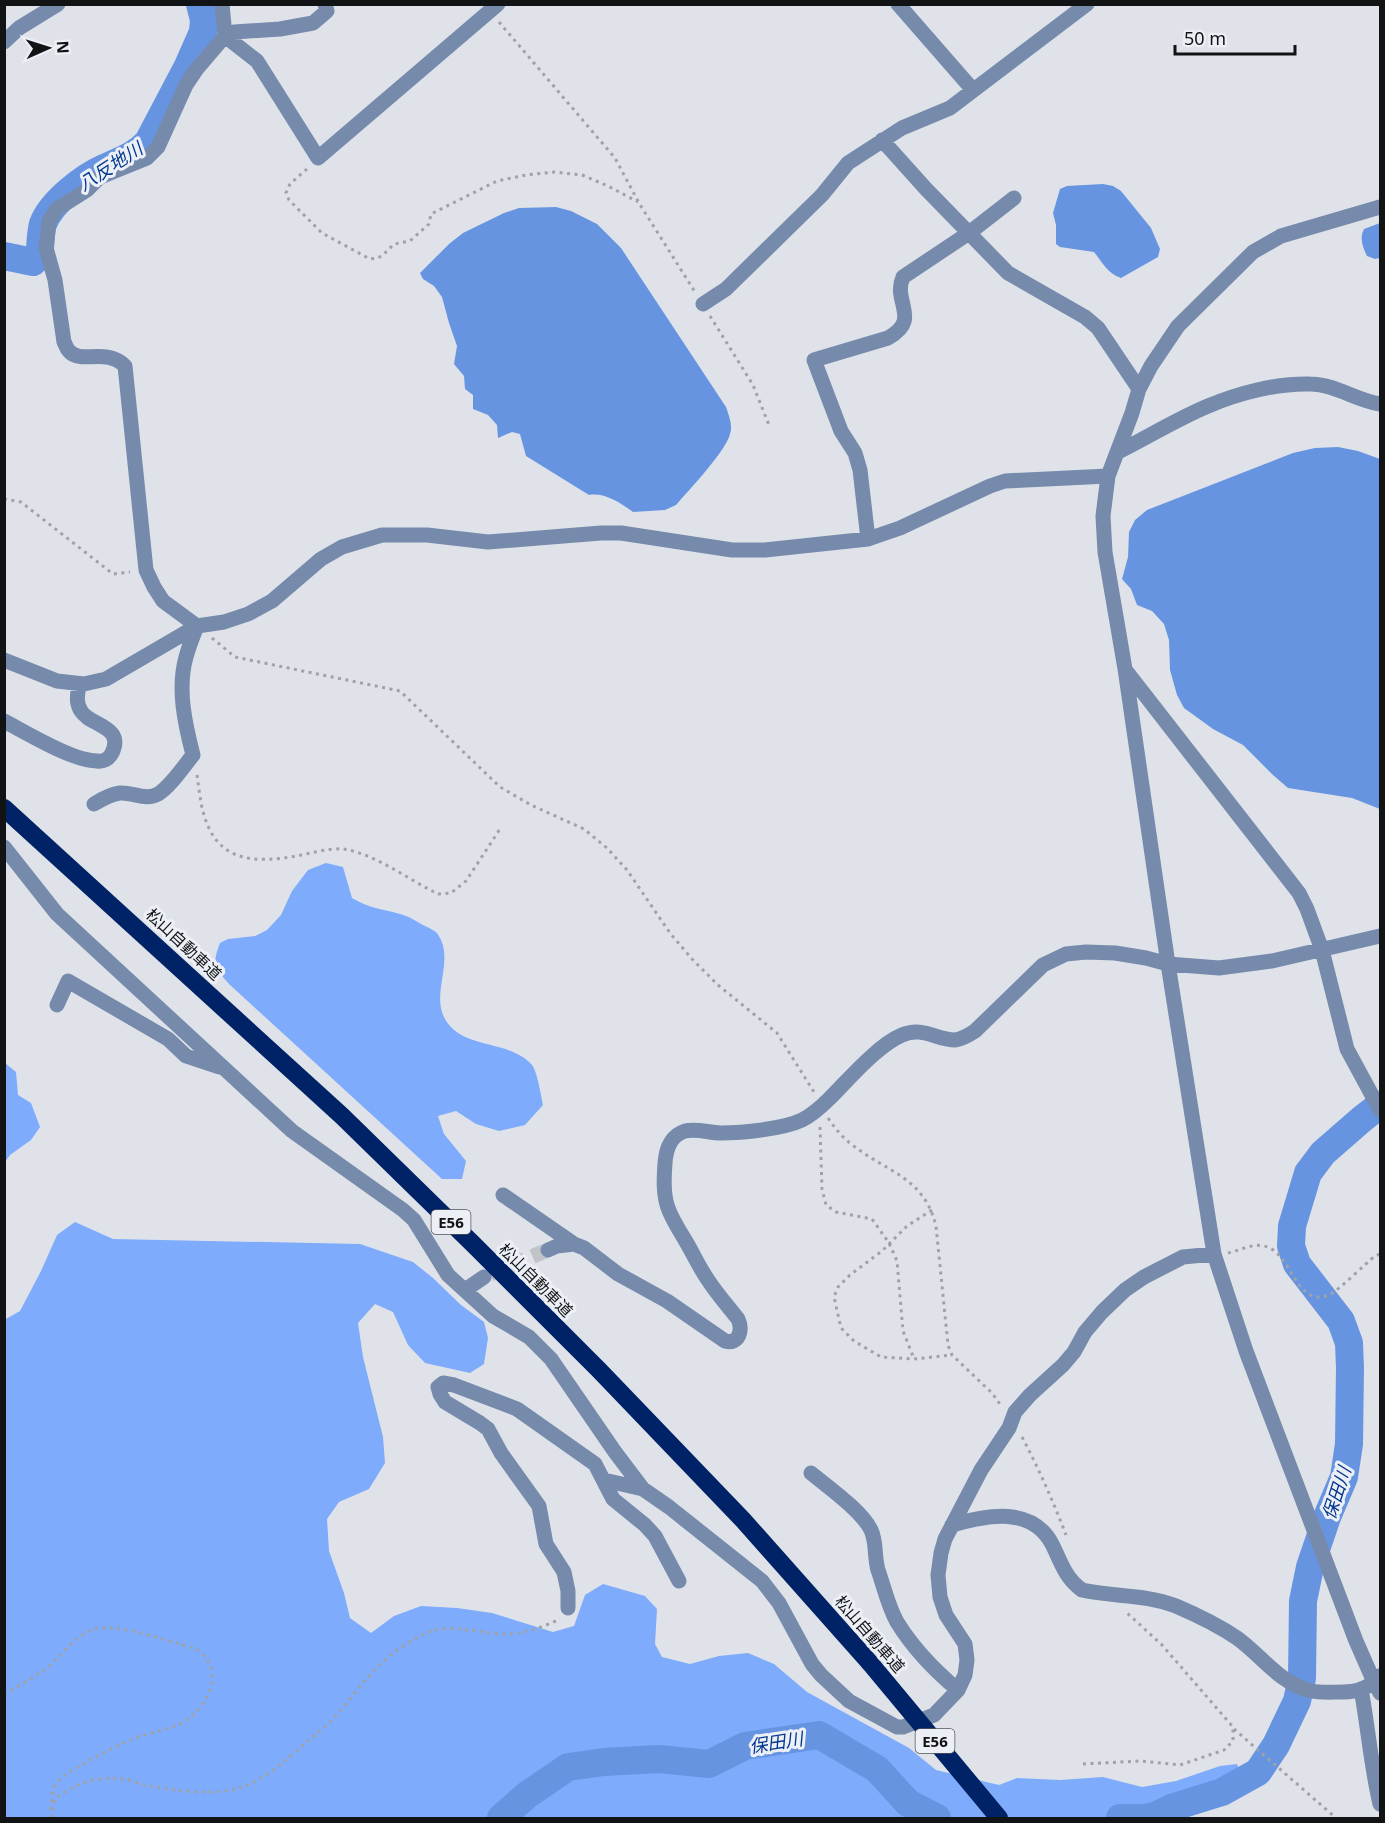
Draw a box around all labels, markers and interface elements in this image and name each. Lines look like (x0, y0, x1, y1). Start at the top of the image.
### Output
north arrow (18, 18, 78, 78)
scale bar (1175, 18, 1295, 56)
text: 50 m (1184, 26, 1226, 50)
text: N (52, 40, 74, 54)
water label: 八反地川 (73, 135, 148, 196)
street label: 松山自動車道 (141, 903, 227, 985)
road number: E56 (432, 1210, 470, 1234)
street label: 松山自動車道 (494, 1238, 578, 1322)
water label: 保田川 (1316, 1462, 1356, 1522)
street label: 松山自動車道 (830, 1591, 910, 1677)
water label: 保田川 (747, 1726, 807, 1758)
road number: E56 (916, 1729, 954, 1753)

